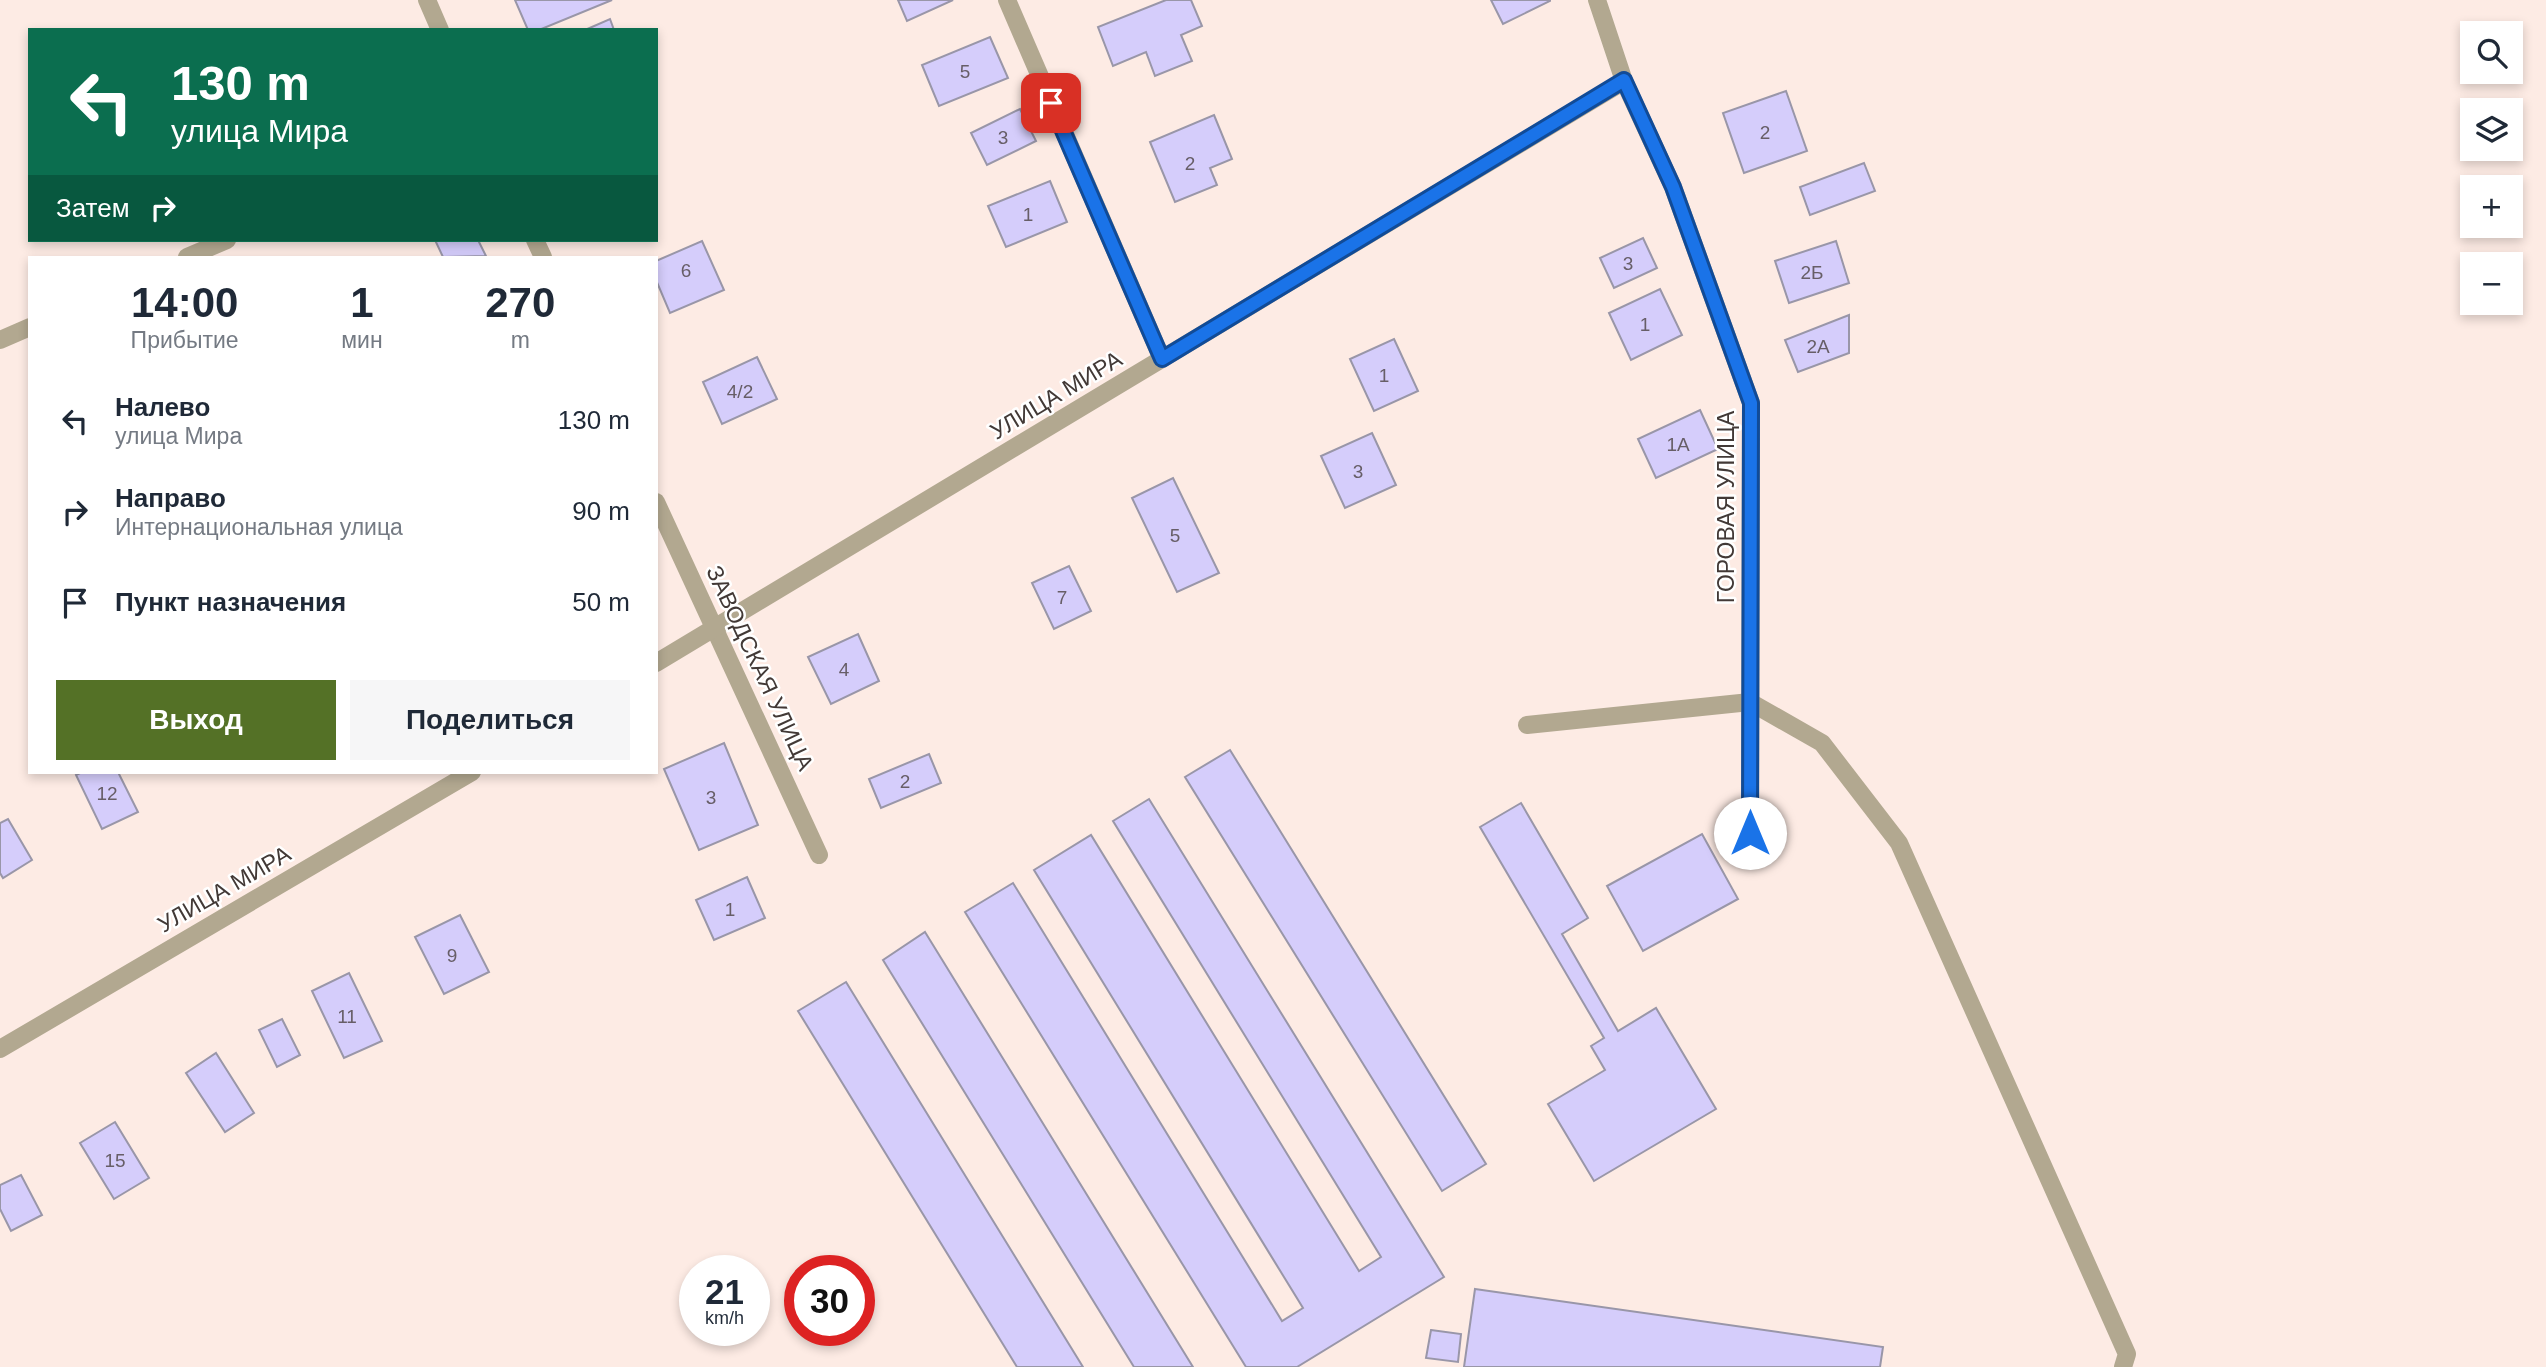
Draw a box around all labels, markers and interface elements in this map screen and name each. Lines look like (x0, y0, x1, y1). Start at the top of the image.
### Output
map controls (2460, 21, 2523, 315)
button: search (2460, 21, 2523, 84)
icon: left (56, 56, 147, 147)
text: 130 m (171, 56, 310, 110)
house number: 5 (960, 61, 970, 82)
pin (1021, 73, 1081, 133)
icon: arrive (1032, 84, 1070, 122)
button: layers (2460, 98, 2523, 161)
text: улица Мира (171, 113, 348, 149)
house number: 2 (1760, 122, 1770, 143)
house number: 3 (998, 127, 1008, 148)
house number: 2 (1185, 153, 1195, 174)
button: + (2460, 175, 2523, 238)
icon: right (144, 189, 182, 227)
text: Затем (56, 193, 130, 223)
house number: 1 (1023, 204, 1033, 225)
button: − (2460, 252, 2523, 315)
house number: 3 (1623, 253, 1633, 274)
house number: 6 (681, 260, 691, 281)
house number: 2Б (1800, 262, 1824, 283)
text: 14:00 (131, 279, 238, 326)
text: 1 (350, 279, 374, 326)
text: 270 (485, 279, 555, 326)
house number: 1 (1640, 314, 1650, 335)
text: Прибытие (131, 327, 239, 353)
text: мин (341, 327, 383, 353)
text: m (511, 327, 530, 353)
house number: 2А (1806, 336, 1830, 357)
street label: УЛИЦА МИРА (985, 345, 1127, 445)
house number: 1 (1379, 365, 1389, 386)
house number: 4/2 (727, 381, 753, 402)
text: Налево (115, 392, 210, 422)
icon: left (56, 402, 94, 440)
text: 130 m (558, 405, 630, 435)
street label: ГОРОВАЯ УЛИЦА (1713, 410, 1739, 603)
text: улица Мира (115, 423, 242, 449)
house number: 1А (1666, 434, 1690, 455)
house number: 3 (1353, 461, 1363, 482)
text: Направо (115, 483, 226, 513)
icon: right (56, 493, 94, 531)
text: 90 m (572, 496, 630, 526)
text: Интернациональная улица (115, 514, 403, 540)
house number: 5 (1170, 525, 1180, 546)
street label: ЗАВОДСКАЯ УЛИЦА (701, 561, 819, 775)
icon: arrive (56, 584, 94, 622)
text: Пункт назначения (115, 587, 346, 617)
text: 50 m (572, 587, 630, 617)
house number: 7 (1057, 587, 1067, 608)
house number: 4 (839, 659, 850, 680)
button: Выход (56, 680, 336, 760)
button: Поделиться (350, 680, 630, 760)
house number: 2 (900, 771, 910, 792)
house number: 12 (96, 783, 118, 804)
house number: 3 (706, 787, 716, 808)
position arrow (1713, 796, 1787, 870)
street label: УЛИЦА МИРА (153, 840, 296, 938)
house number: 1 (725, 899, 735, 920)
house number: 9 (447, 945, 457, 966)
house number: 11 (337, 1006, 357, 1027)
house number: 15 (104, 1150, 126, 1171)
speed limit sign: 30 (784, 1255, 875, 1346)
text: 21 (705, 1272, 744, 1311)
text: km/h (705, 1308, 744, 1328)

